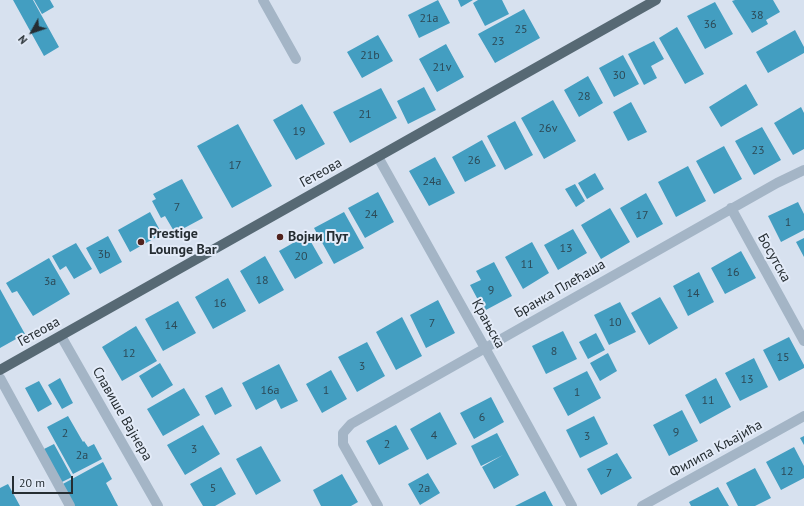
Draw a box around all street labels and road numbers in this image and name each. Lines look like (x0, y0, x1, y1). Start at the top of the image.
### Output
street label: Гетеова (297, 155, 345, 191)
street label: Босутска (754, 231, 794, 285)
street label: Бранка Плећаша (511, 256, 609, 322)
street label: Крањска (468, 296, 508, 352)
street label: Гетеова (15, 314, 63, 350)
street label: Славише Вајнера (88, 364, 156, 464)
street label: Филипа Кљајића (667, 417, 765, 481)

